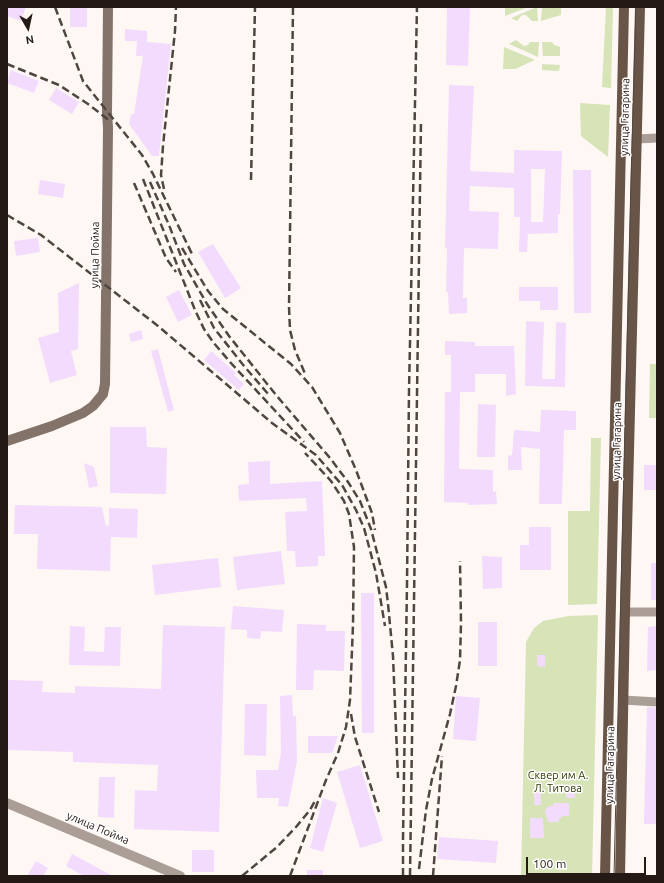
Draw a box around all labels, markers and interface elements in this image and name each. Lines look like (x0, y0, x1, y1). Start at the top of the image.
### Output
north arrow (8, 8, 48, 48)
text: N (25, 33, 35, 46)
street label: улица Гагарина (618, 78, 632, 156)
street label: улица Пойма (88, 221, 102, 289)
street label: улица Гагарина (610, 402, 624, 480)
street label: улица Гагарина (603, 726, 617, 804)
park label: Сквер им А. Л. Титова (528, 768, 588, 794)
street label: улица Пойма (65, 809, 131, 847)
scale bar (528, 849, 648, 875)
text: 100 m (533, 857, 566, 870)

